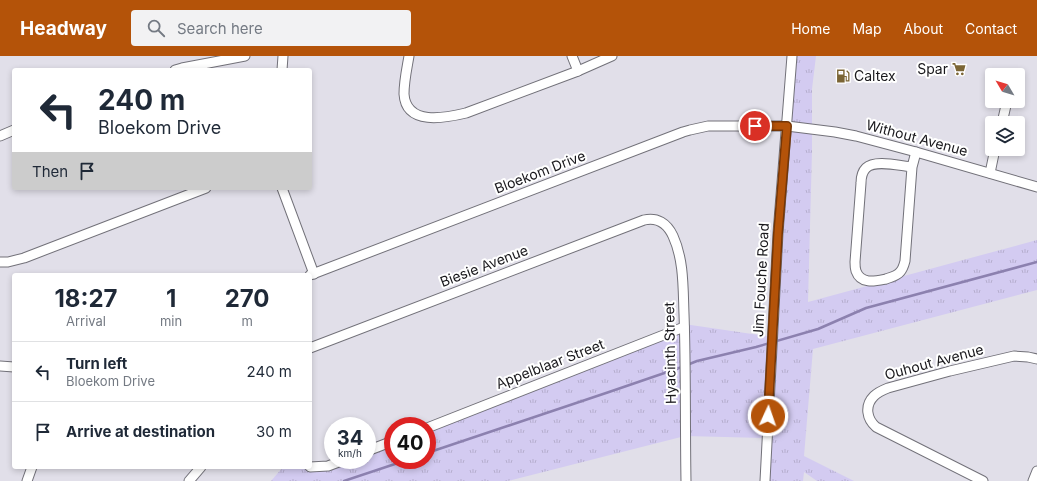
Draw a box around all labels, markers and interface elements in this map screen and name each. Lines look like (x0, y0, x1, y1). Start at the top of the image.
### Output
search box (131, 10, 411, 46)
text: Headway (20, 17, 107, 40)
icon: search (145, 17, 167, 39)
text: Search here (177, 19, 263, 38)
text: Home (791, 20, 830, 37)
text: Map (852, 20, 882, 37)
text: About (904, 20, 943, 37)
text: Contact (965, 20, 1017, 37)
place label: Spar (917, 60, 948, 77)
supermarket icon: Spar (951, 61, 967, 77)
place label: Caltex (854, 67, 896, 84)
fuel station icon: Caltex (835, 68, 851, 84)
north arrow (985, 68, 1025, 108)
map controls (985, 68, 1025, 156)
text: 240 m (98, 83, 185, 117)
icon: left (32, 84, 84, 136)
pin (738, 109, 772, 143)
icon: arrive (744, 115, 766, 137)
street label: Without Avenue (864, 116, 970, 159)
button: layers (985, 116, 1025, 156)
text: Bloekom Drive (98, 117, 221, 138)
street label: Bloekom Drive (492, 146, 588, 197)
icon: arrive (76, 160, 98, 182)
text: Then (32, 162, 68, 181)
street label: Jim Fouche Road (749, 223, 772, 337)
street label: Biesie Avenue (437, 241, 530, 290)
text: 18:27 (54, 284, 118, 313)
text: 1 (166, 284, 176, 313)
text: 270 (225, 284, 270, 313)
street label: Hyacinth Street (660, 301, 679, 404)
text: Arrival (66, 313, 106, 329)
text: min (160, 313, 182, 329)
text: m (241, 313, 253, 329)
street label: Appelblaar Street (493, 335, 607, 392)
street label: Ouhout Avenue (883, 340, 985, 383)
text: Turn left (66, 354, 127, 373)
icon: left (32, 361, 54, 383)
text: 240 m (247, 362, 292, 381)
text: Bloekom Drive (66, 373, 155, 389)
position arrow (747, 395, 789, 437)
speed limit sign: 40 (384, 417, 436, 469)
icon: arrive (32, 421, 54, 443)
text: Arrive at destination (66, 422, 215, 441)
text: 30 m (256, 422, 292, 441)
text: 34 (337, 426, 363, 450)
text: km/h (338, 447, 362, 459)

